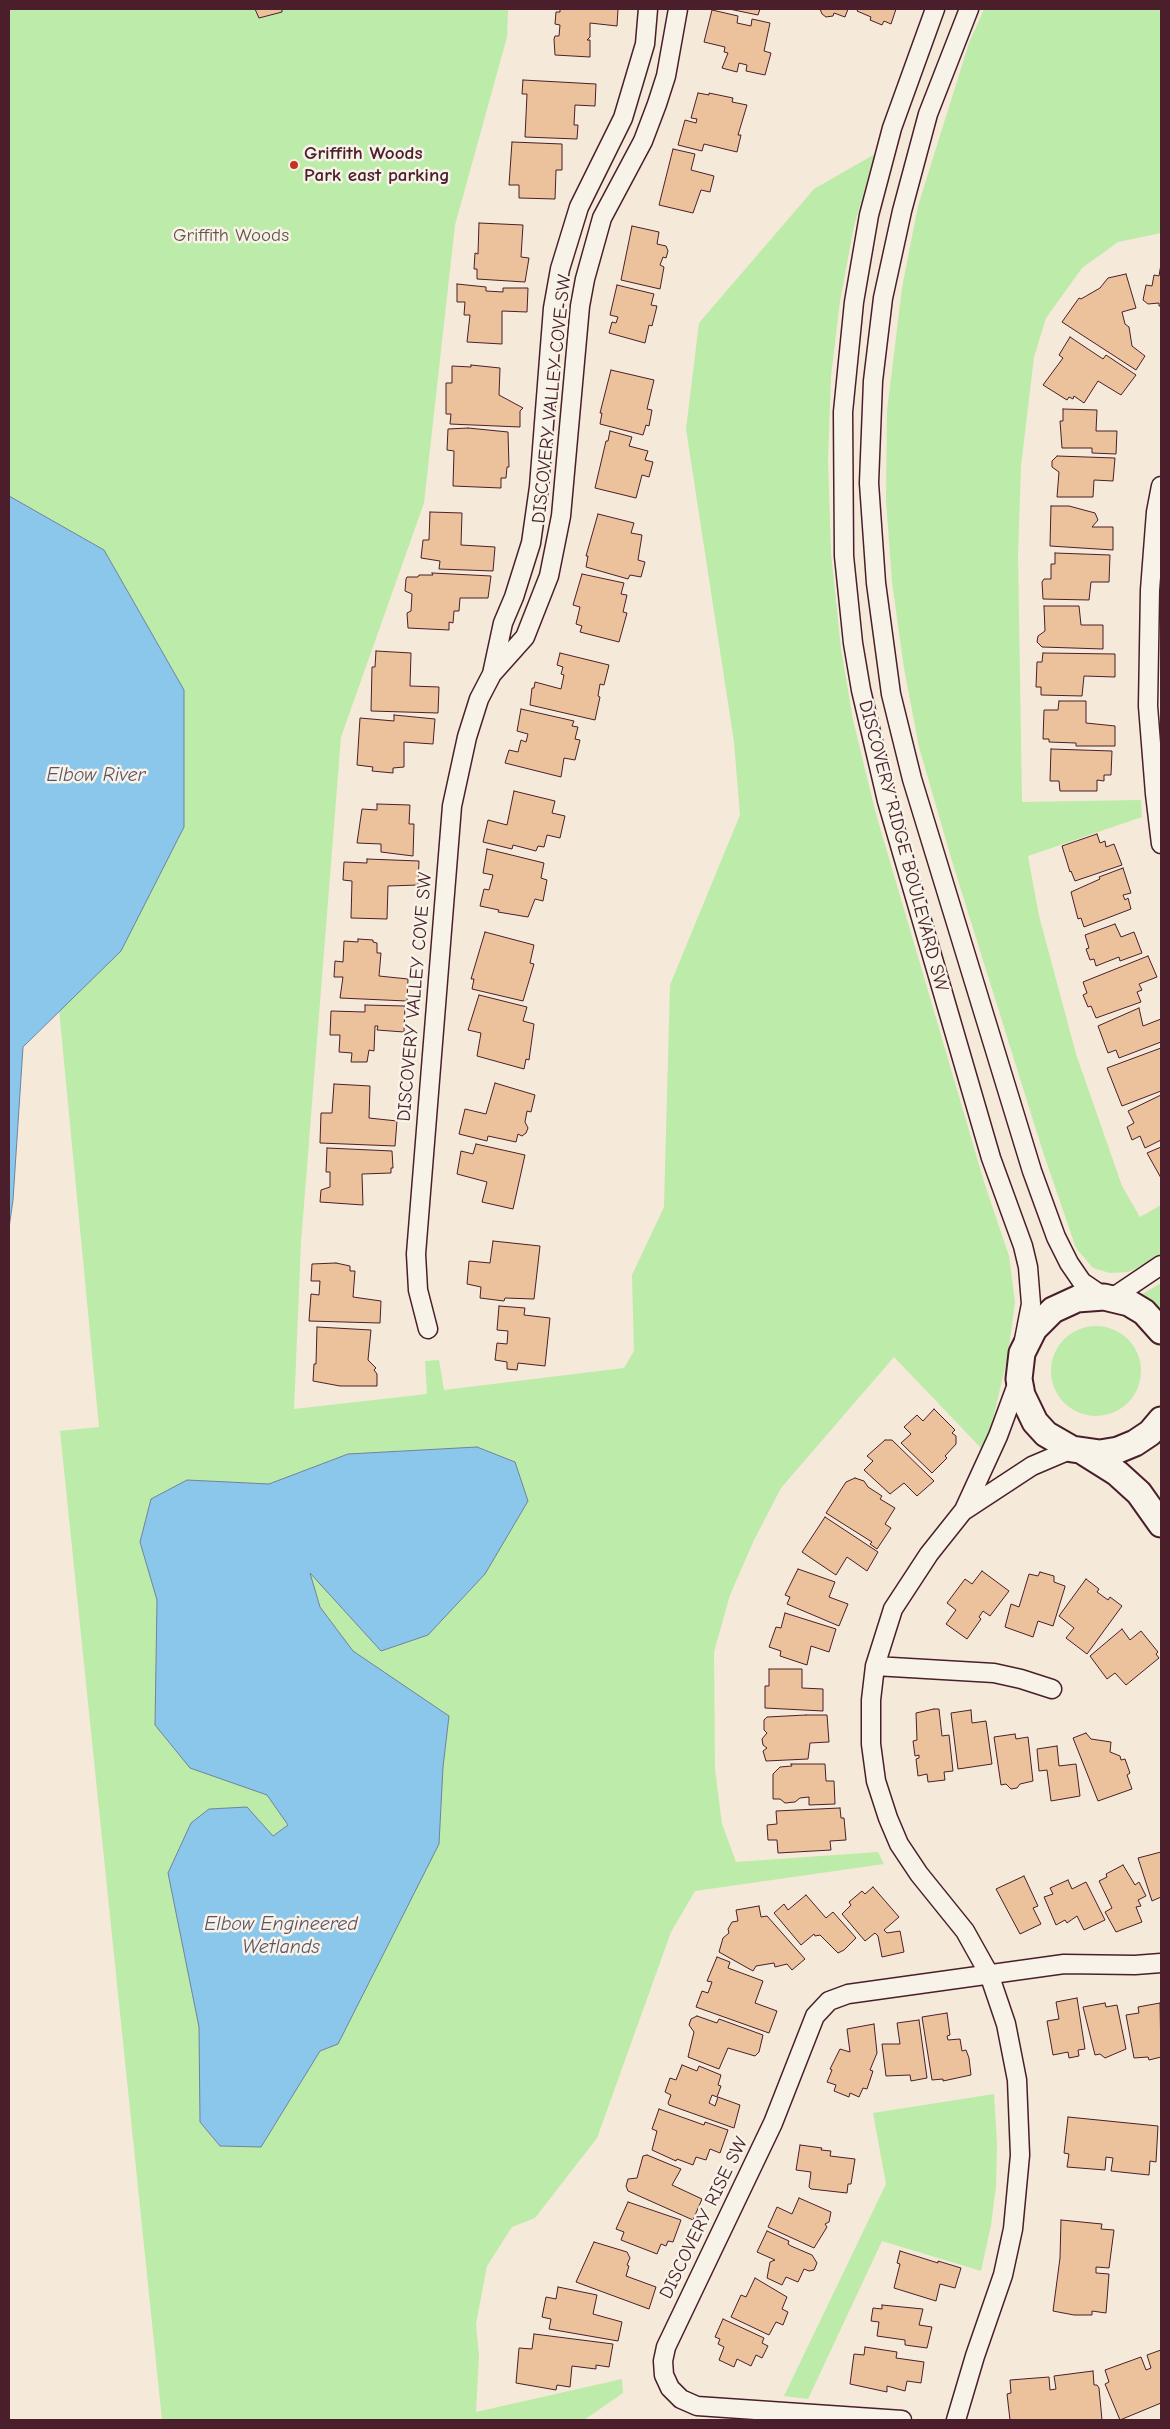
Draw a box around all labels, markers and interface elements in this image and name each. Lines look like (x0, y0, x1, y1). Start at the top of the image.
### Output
place label: Griffith Woods Park east parking (304, 143, 450, 187)
marker: Griffith Woods Park east parking (288, 159, 300, 171)
park label: Griffith Woods (173, 225, 289, 247)
street label: DISCOVERY VALLEY COVE SW (528, 273, 576, 525)
street label: DISCOVERY RIDGE BOULEVARD SW (853, 698, 953, 994)
water label: Elbow River (46, 763, 146, 787)
street label: DISCOVERY VALLEY COVE SW (393, 871, 437, 1123)
water label: Elbow Engineered Wetlands (204, 1912, 358, 1959)
street label: DISCOVERY RISE SW (655, 2133, 753, 2303)

